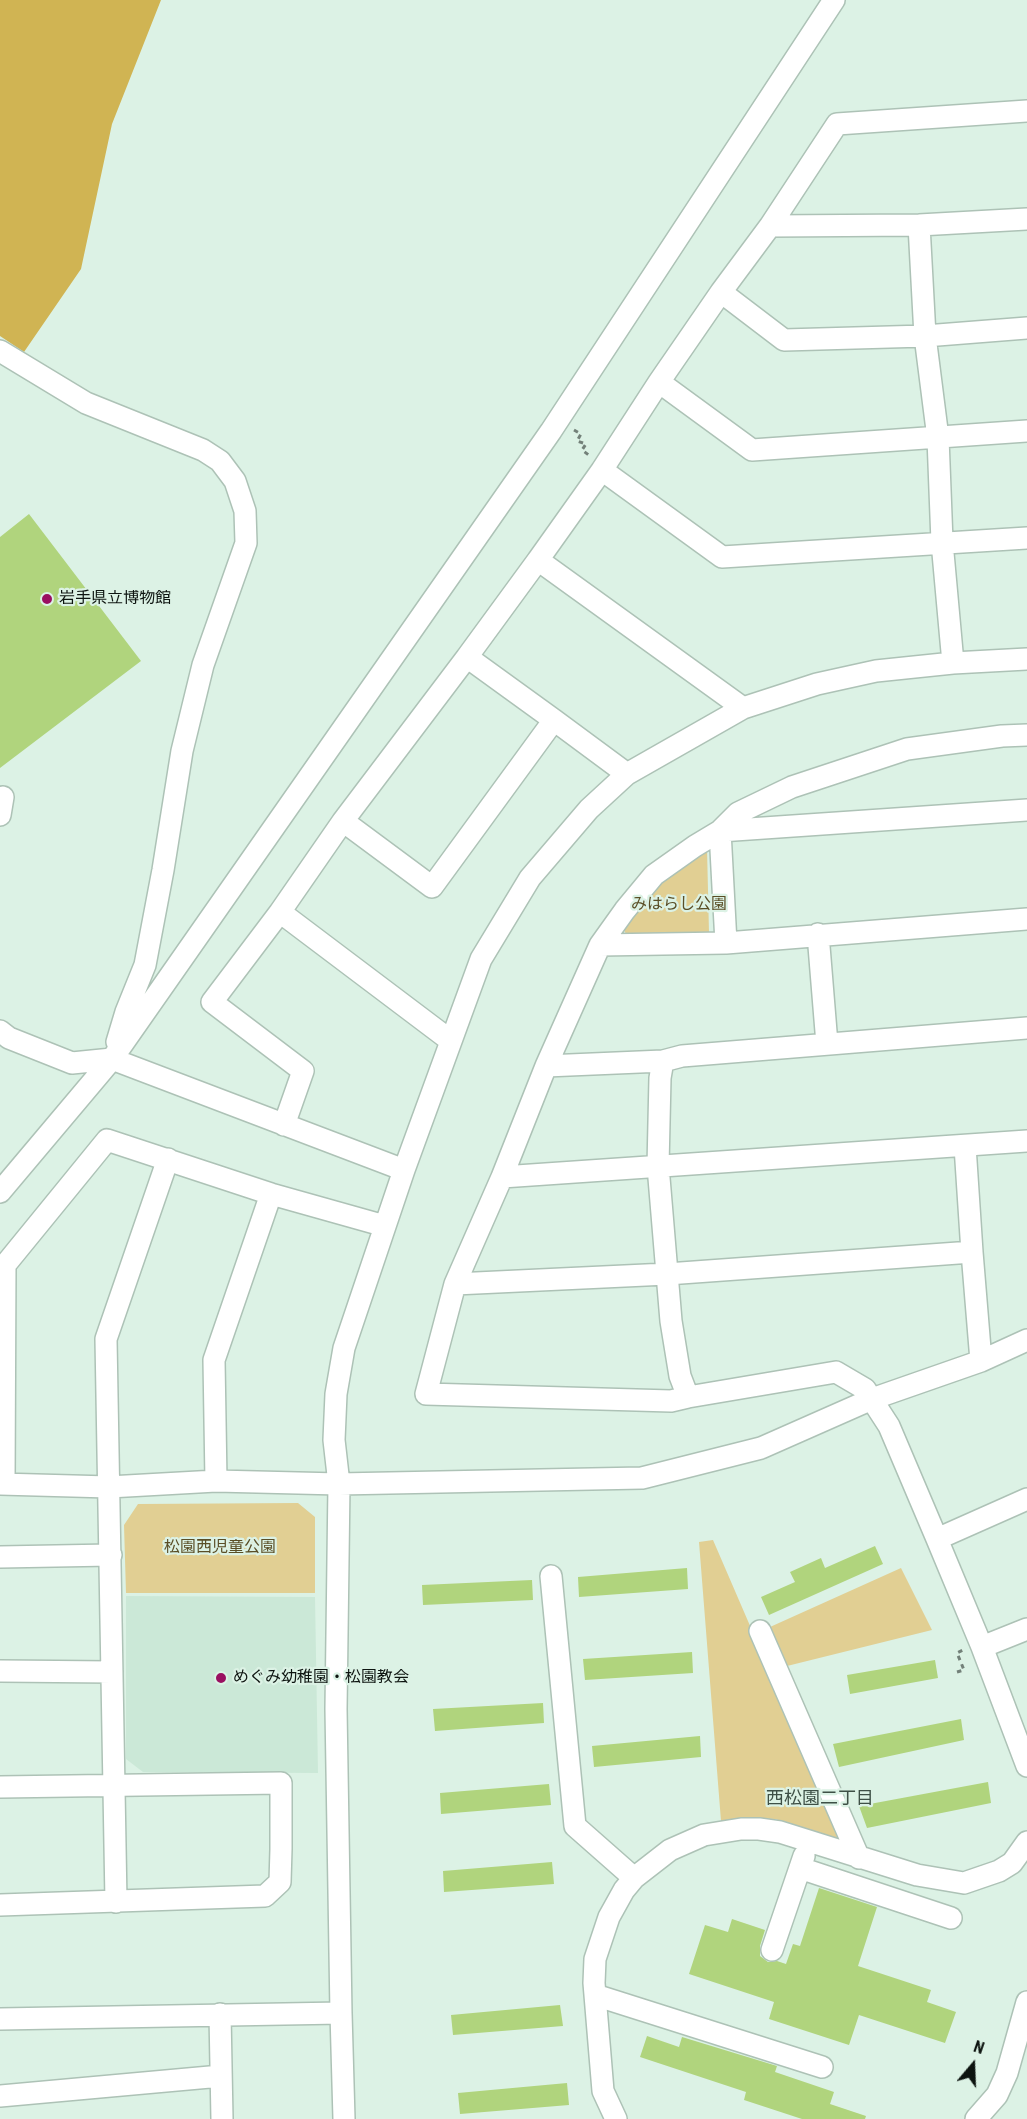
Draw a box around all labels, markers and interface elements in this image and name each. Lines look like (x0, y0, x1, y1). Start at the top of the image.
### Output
place label: 岩手県立博物館 (59, 589, 171, 609)
marker: 岩手県立博物館 (40, 592, 54, 606)
park label: みはらし公園 (631, 895, 727, 915)
park label: 松園西児童公園 (164, 1538, 276, 1558)
place label: めぐみ幼稚園・松園教会 (233, 1668, 409, 1688)
marker: めぐみ幼稚園・松園教会 (214, 1671, 228, 1685)
district label: 西松園二丁目 (766, 1788, 874, 1810)
north arrow (943, 2035, 1003, 2095)
text: N (971, 2037, 987, 2058)

